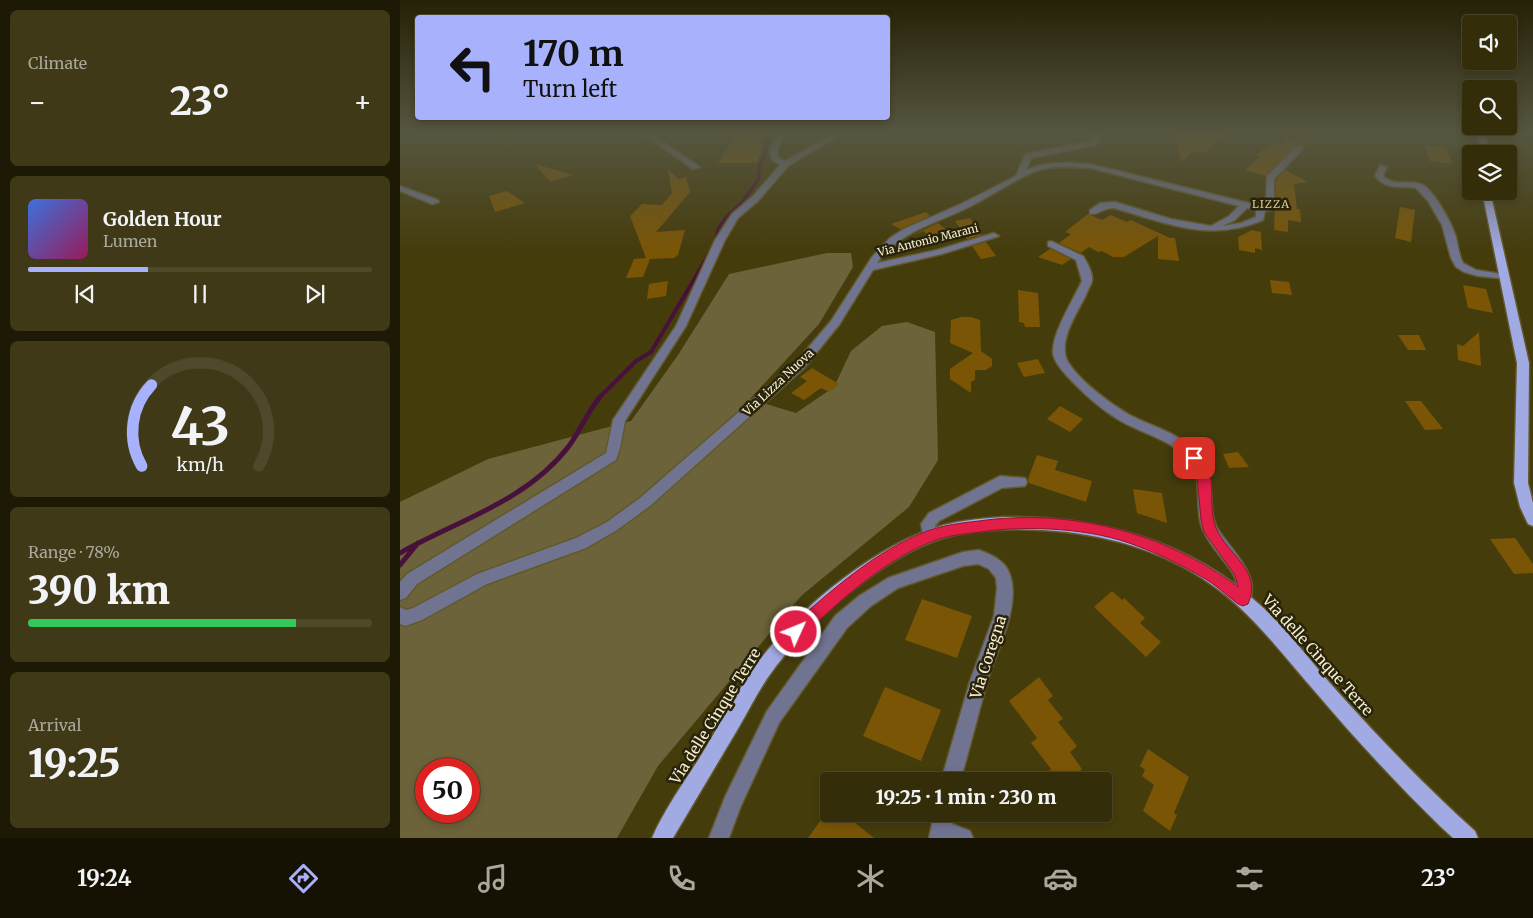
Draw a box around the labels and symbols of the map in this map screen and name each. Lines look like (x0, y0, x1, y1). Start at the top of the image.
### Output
district label: LIZZA (1252, 197, 1290, 211)
street label: Via Antonio Marani (875, 221, 980, 259)
street label: Via Lizza Nuova (739, 345, 817, 419)
pin (1173, 437, 1215, 479)
street label: Via delle Cinque Terre (1258, 590, 1378, 720)
position arrow (769, 605, 821, 657)
street label: Via Coregna (965, 613, 1010, 702)
street label: Via delle Cinque Terre (665, 644, 765, 788)
speed limit sign: 50 (415, 758, 480, 823)

